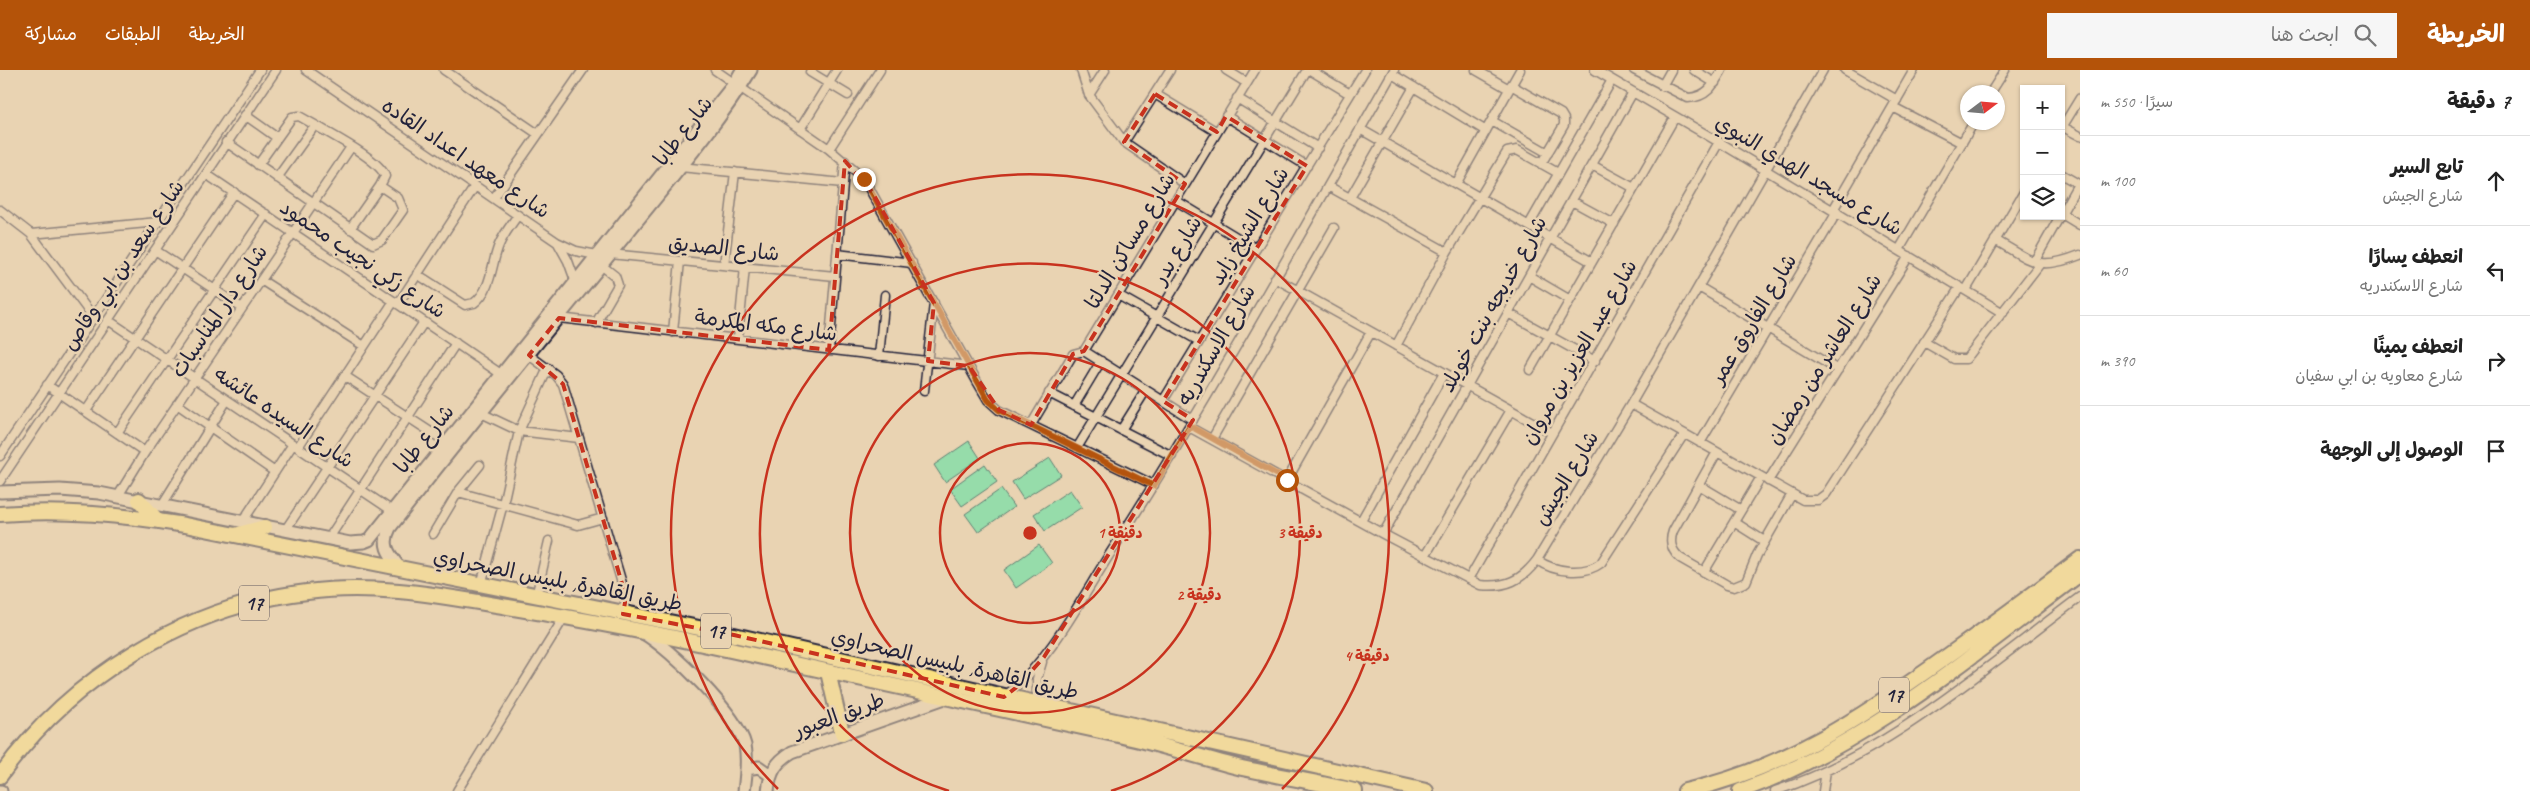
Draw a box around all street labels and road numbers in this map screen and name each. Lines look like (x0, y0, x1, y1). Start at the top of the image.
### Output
street label: شارع طابا (648, 91, 720, 172)
street label: شارع معهد اعداد القاده (376, 92, 555, 226)
street label: شارع مسجد الهدي النبوي (1710, 109, 1907, 243)
street label: شارع الشيخ زايد (1203, 162, 1296, 291)
street label: شارع مساكن الدلتا (1079, 168, 1182, 315)
street label: شارع سعد بن ابي وقاص (56, 175, 195, 359)
street label: شارع زكي نجيب محمود (272, 194, 451, 329)
street label: شارع بدر (1145, 211, 1209, 292)
street label: شارع خديجه بنت خويلد (1434, 211, 1554, 398)
street label: شارع الصديق (667, 229, 781, 269)
street label: شارع دار المناسبات (165, 240, 275, 384)
street label: شارع الفاروق عمر (1703, 249, 1804, 392)
street label: شارع عبد العزيز بن مروان (1515, 255, 1644, 450)
street label: شارع العاشر من رمضان (1761, 269, 1889, 450)
street label: شارع الاسكندريه (1171, 280, 1263, 411)
street label: شارع مكه المكرمة (693, 303, 839, 349)
street label: شارع السيده عائشه (208, 361, 359, 475)
street label: شارع طابا (388, 399, 461, 480)
street label: شارع الجيش (1528, 426, 1606, 531)
street label: طريق القاهرة, بلبيس الصحراوي (431, 543, 685, 619)
road number: 17 (239, 586, 269, 620)
road number: 17 (701, 614, 731, 648)
street label: طريق القاهرة, بلبيس الصحراوي (828, 623, 1081, 707)
road number: 17 (1879, 678, 1909, 712)
street label: طريق العبور (788, 686, 888, 744)

